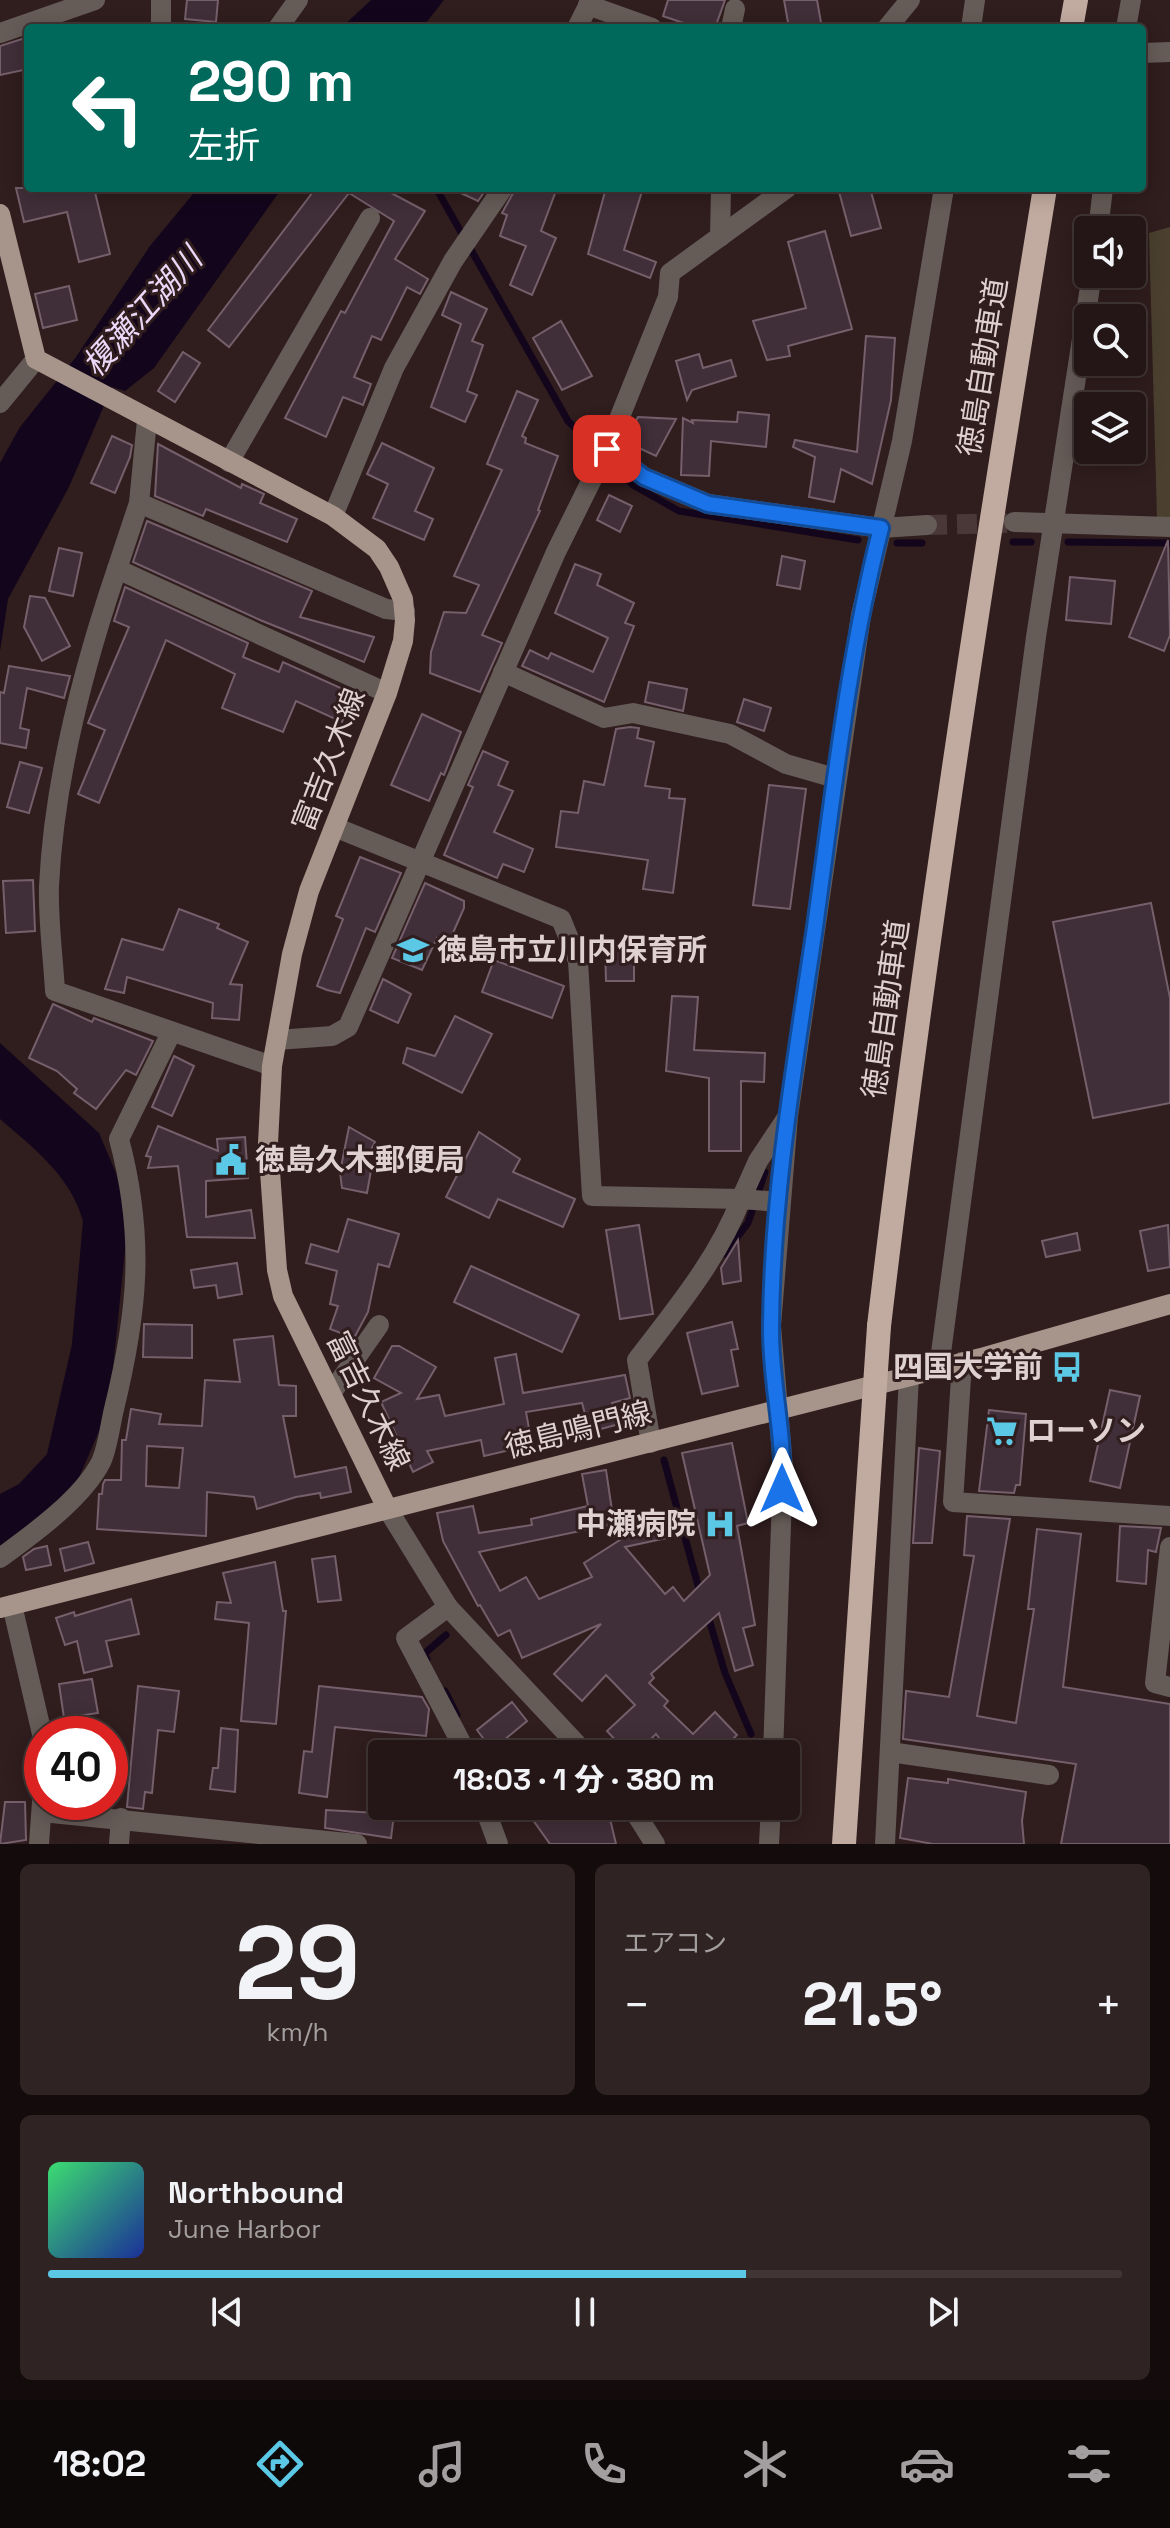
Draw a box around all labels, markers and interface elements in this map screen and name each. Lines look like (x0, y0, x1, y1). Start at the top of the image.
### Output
text: 290 m (188, 46, 354, 117)
icon: left (56, 56, 160, 160)
text: 左折 (188, 123, 260, 169)
map controls (1074, 216, 1146, 464)
button: sound (1074, 216, 1146, 288)
water label: 榎瀬江湖川 (74, 237, 212, 385)
street label: 徳島自動車道 (949, 275, 1016, 459)
button: search (1074, 304, 1146, 376)
button: layers (1074, 392, 1146, 464)
pin (573, 415, 641, 483)
icon: arrive (585, 427, 629, 471)
street label: 富吉久木線 (283, 683, 374, 837)
street label: 徳島自動車道 (854, 917, 917, 1101)
place label: 徳島市立川内保育所 (437, 930, 707, 969)
school or university icon: 徳島市立川内保育所 (396, 933, 430, 967)
place label: 徳島久木郵便局 (255, 1140, 465, 1179)
public building icon: 徳島久木郵便局 (214, 1143, 248, 1177)
street label: 富吉久木線 (318, 1325, 419, 1477)
place label: 四国大学前 (893, 1347, 1043, 1386)
bus stop icon: 四国大学前 (1050, 1350, 1084, 1384)
street label: 徳島鳴門線 (500, 1392, 655, 1467)
place label: ローソン (1026, 1411, 1146, 1450)
supermarket icon: ローソン (985, 1414, 1019, 1448)
position arrow (740, 1447, 824, 1531)
place label: 中瀬病院 (576, 1504, 696, 1543)
hospital icon: 中瀬病院 (703, 1507, 737, 1541)
speed limit sign: 40 (24, 1716, 128, 1820)
text: 18:03 · 1 分 · 380 m (453, 1760, 715, 1799)
text: 29 (235, 1897, 360, 2029)
text: エアコン (623, 1926, 727, 1960)
text: 21.5° (802, 1966, 943, 2043)
text: − (623, 1977, 650, 2033)
text: + (1095, 1977, 1122, 2033)
text: km/h (267, 2015, 328, 2049)
text: Northbound (168, 2173, 344, 2212)
text: June Harbor (168, 2212, 321, 2246)
icon: previous (205, 2290, 249, 2334)
icon: pause (563, 2290, 607, 2334)
icon: next (921, 2290, 965, 2334)
icon: directions (252, 2436, 308, 2492)
icon: music (414, 2436, 470, 2492)
icon: phone (576, 2436, 632, 2492)
icon: climate (737, 2436, 793, 2492)
icon: car (899, 2436, 955, 2492)
icon: filters (1061, 2436, 1117, 2492)
text: 18:02 (53, 2441, 146, 2487)

